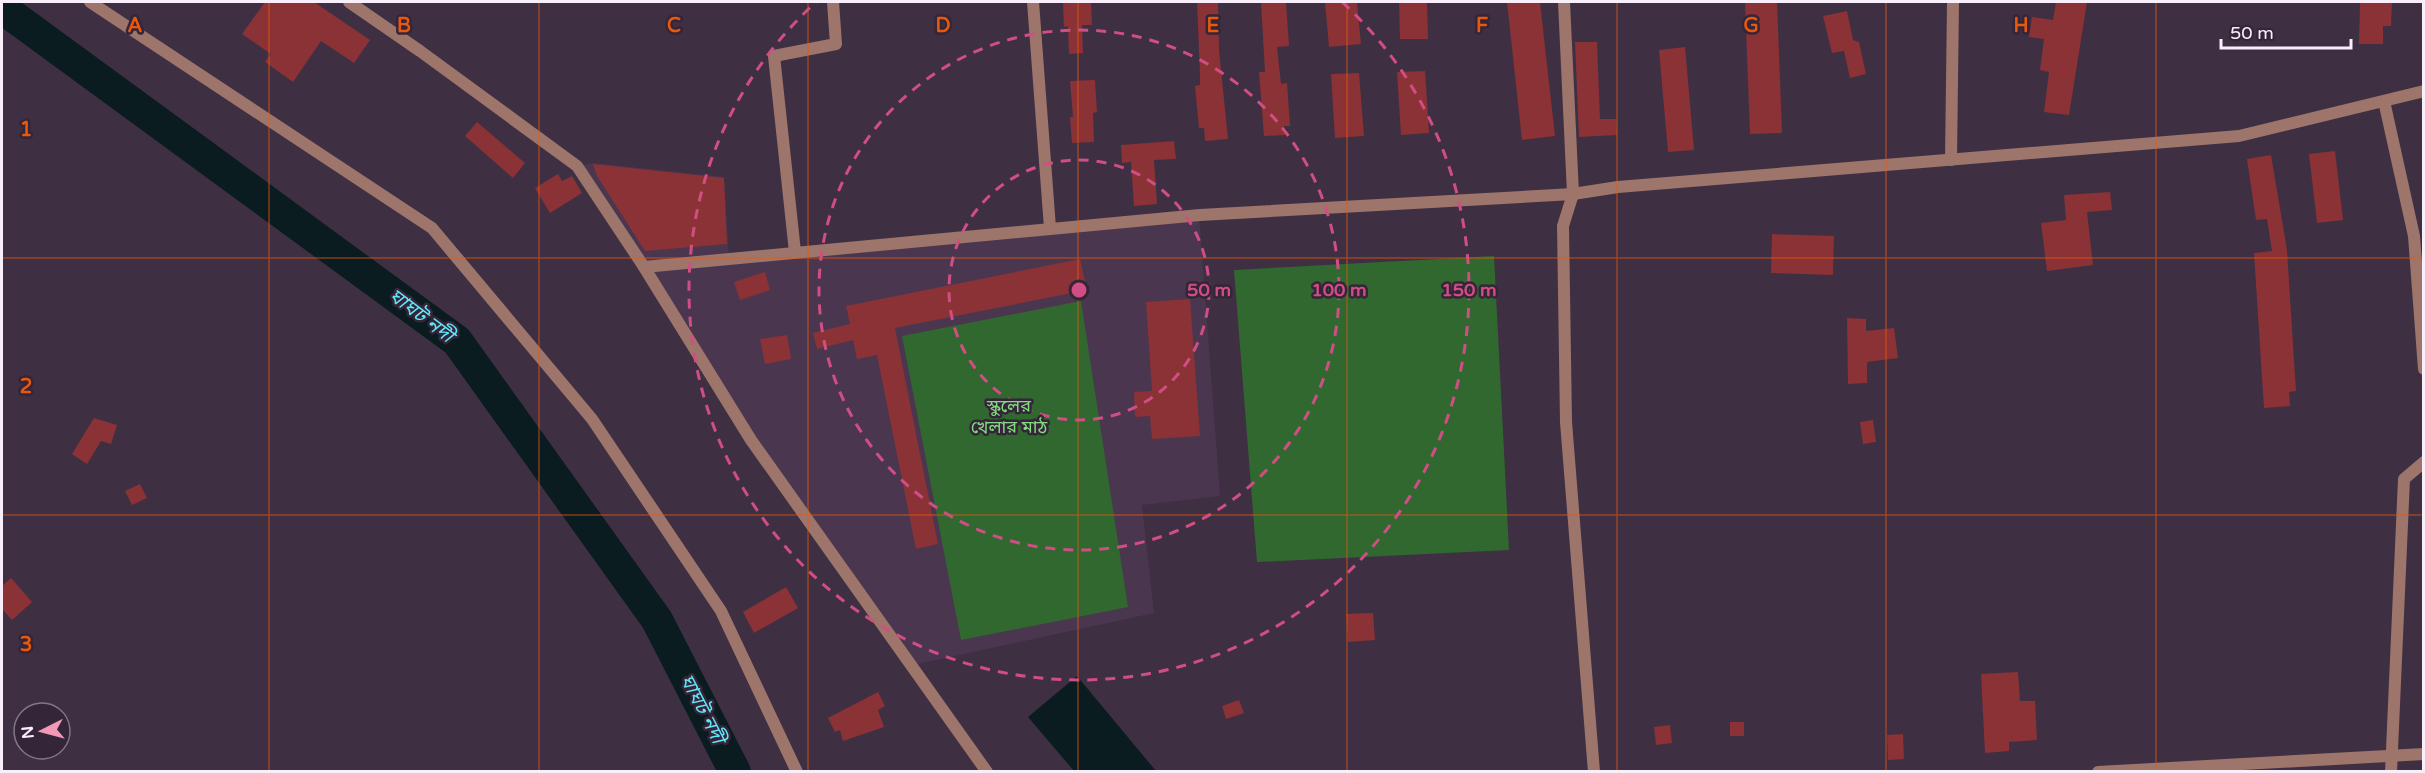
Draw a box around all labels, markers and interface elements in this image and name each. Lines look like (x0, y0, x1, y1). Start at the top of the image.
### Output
scale bar (2221, 12, 2352, 50)
text: A (128, 14, 143, 38)
text: B (397, 14, 411, 38)
text: C (667, 14, 681, 38)
text: D (935, 14, 951, 38)
text: E (1207, 14, 1220, 38)
text: F (1476, 14, 1488, 38)
text: G (1743, 14, 1759, 38)
text: H (2013, 14, 2029, 38)
text: 50 m (2230, 22, 2274, 44)
text: 1 (20, 118, 32, 142)
text: 50 m (1187, 279, 1231, 301)
text: 100 m (1311, 279, 1367, 301)
text: 150 m (1441, 279, 1497, 301)
centre of rings (1069, 280, 1089, 300)
water label: ঘাঘট নদী (384, 283, 462, 350)
text: 2 (20, 375, 32, 399)
park label: স্কুলের খেলার মাঠ (971, 395, 1048, 438)
text: 3 (20, 633, 32, 657)
water label: ঘাঘট নদী (674, 670, 732, 751)
north arrow (12, 701, 72, 761)
text: N (17, 725, 39, 740)

